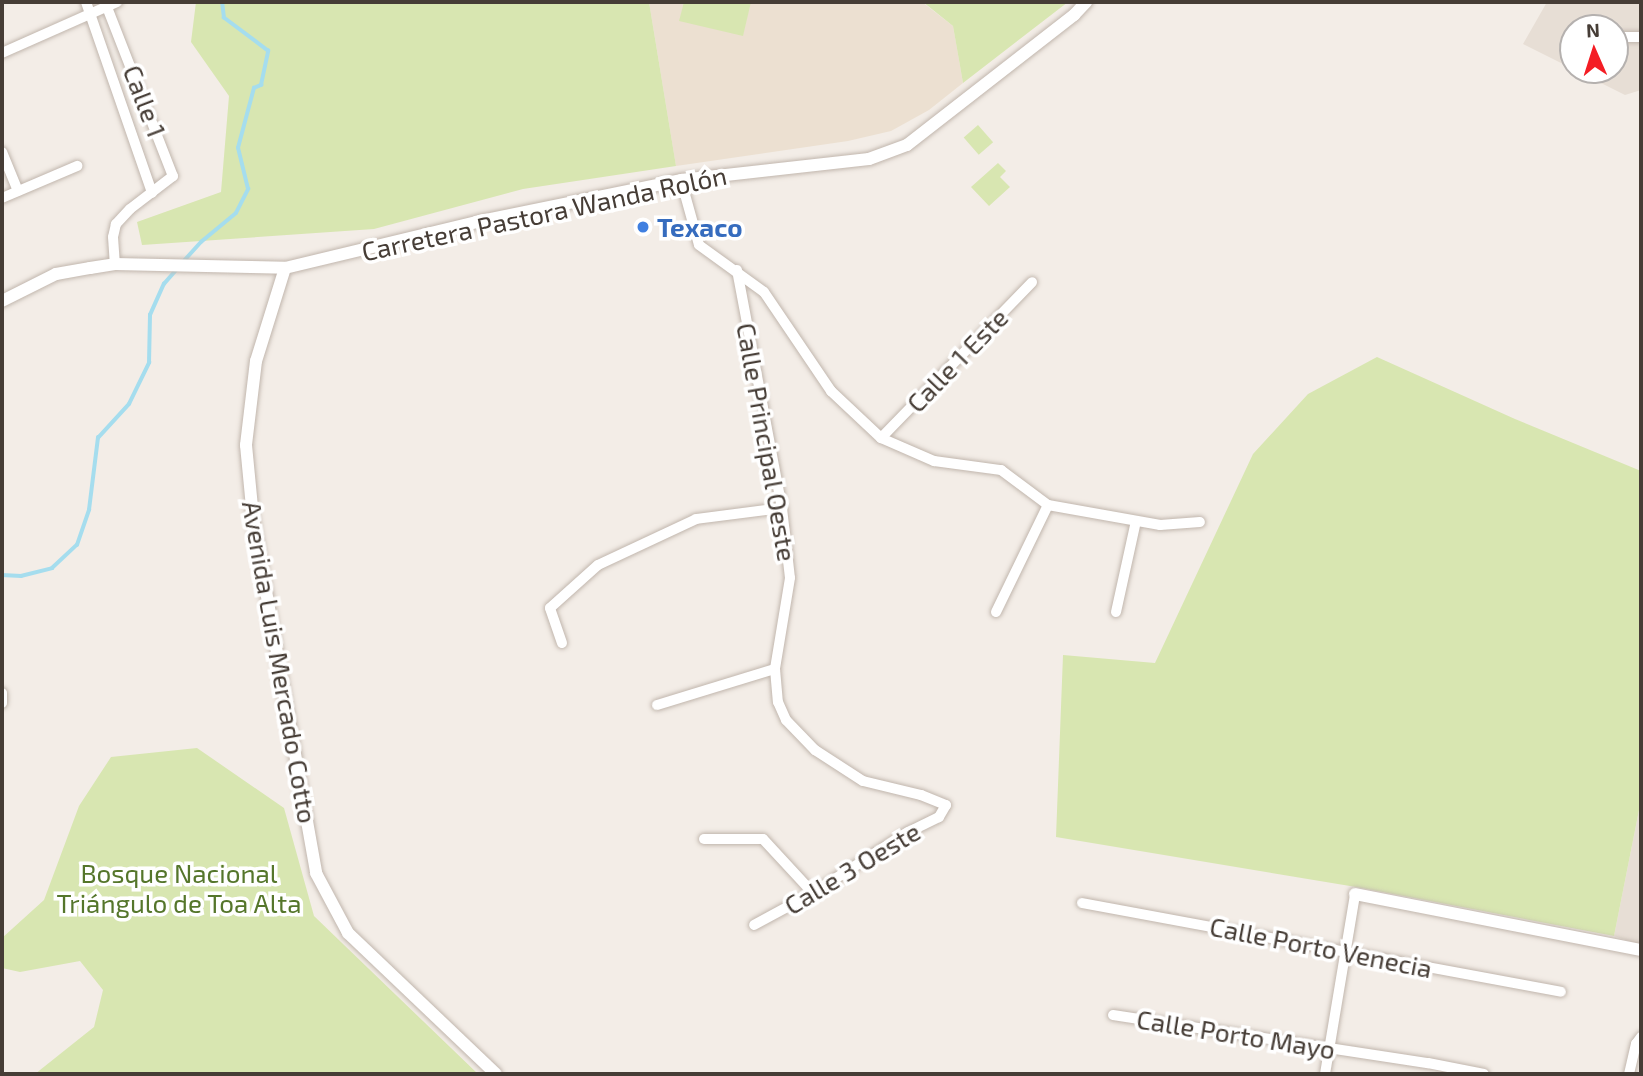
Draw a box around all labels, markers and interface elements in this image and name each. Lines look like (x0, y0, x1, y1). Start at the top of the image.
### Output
north arrow (1559, 14, 1629, 84)
text: N (1586, 18, 1600, 41)
street label: Calle 1 (117, 61, 173, 141)
street label: Carretera Pastora Wanda Rolón (358, 159, 730, 267)
place label: Texaco (657, 211, 743, 243)
marker: Texaco (635, 219, 651, 235)
street label: Calle 1 Este (900, 302, 1014, 418)
street label: Calle Principal Oeste (731, 320, 803, 564)
street label: Avenida Luis Mercado Cotto (236, 498, 324, 826)
street label: Calle 3 Oeste (778, 815, 926, 921)
park label: Bosque Nacional Triángulo de Toa Alta (56, 857, 302, 918)
street label: Calle Porto Venecia (1207, 910, 1435, 984)
street label: Calle Porto Mayo (1134, 1003, 1338, 1065)

